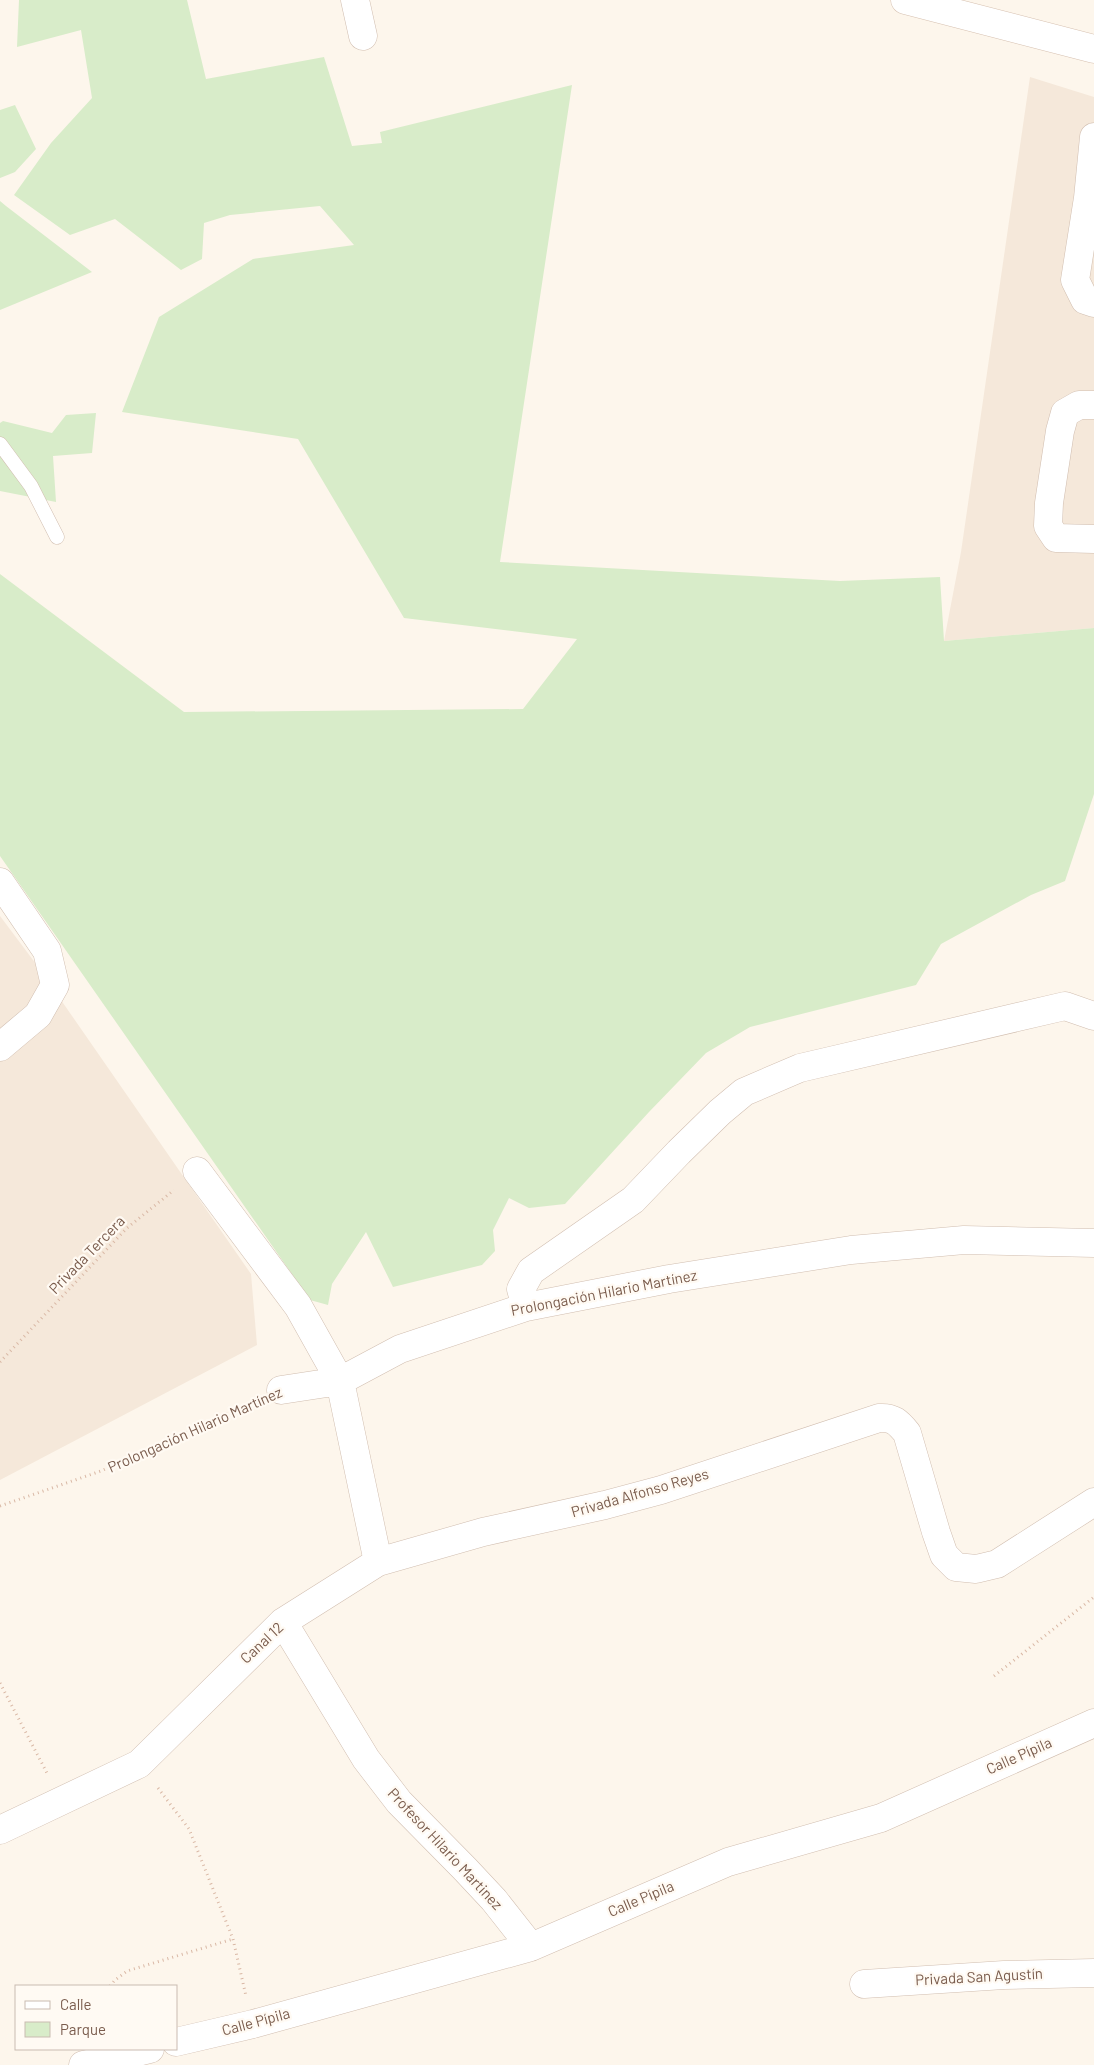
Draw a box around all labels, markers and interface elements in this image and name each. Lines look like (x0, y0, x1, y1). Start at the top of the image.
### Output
street label: Privada Tercera (45, 1212, 128, 1297)
street label: Prolongación Hilario Martínez (509, 1265, 699, 1319)
street label: Prolongación Hilario Martínez (105, 1382, 285, 1476)
street label: Privada Alfonso Reyes (569, 1464, 711, 1520)
street label: Canal 12 (236, 1618, 287, 1667)
street label: Calle Pípila (983, 1733, 1054, 1778)
street label: Profesor Hilario Martinez (385, 1784, 507, 1913)
street label: Calle Pípila (605, 1876, 676, 1920)
street label: Privada San Agustín (915, 1964, 1043, 1988)
legend (15, 1985, 178, 2050)
text: Calle (60, 1995, 92, 2013)
street label: Calle Pípila (220, 2003, 292, 2039)
text: Parque (60, 2020, 106, 2038)

